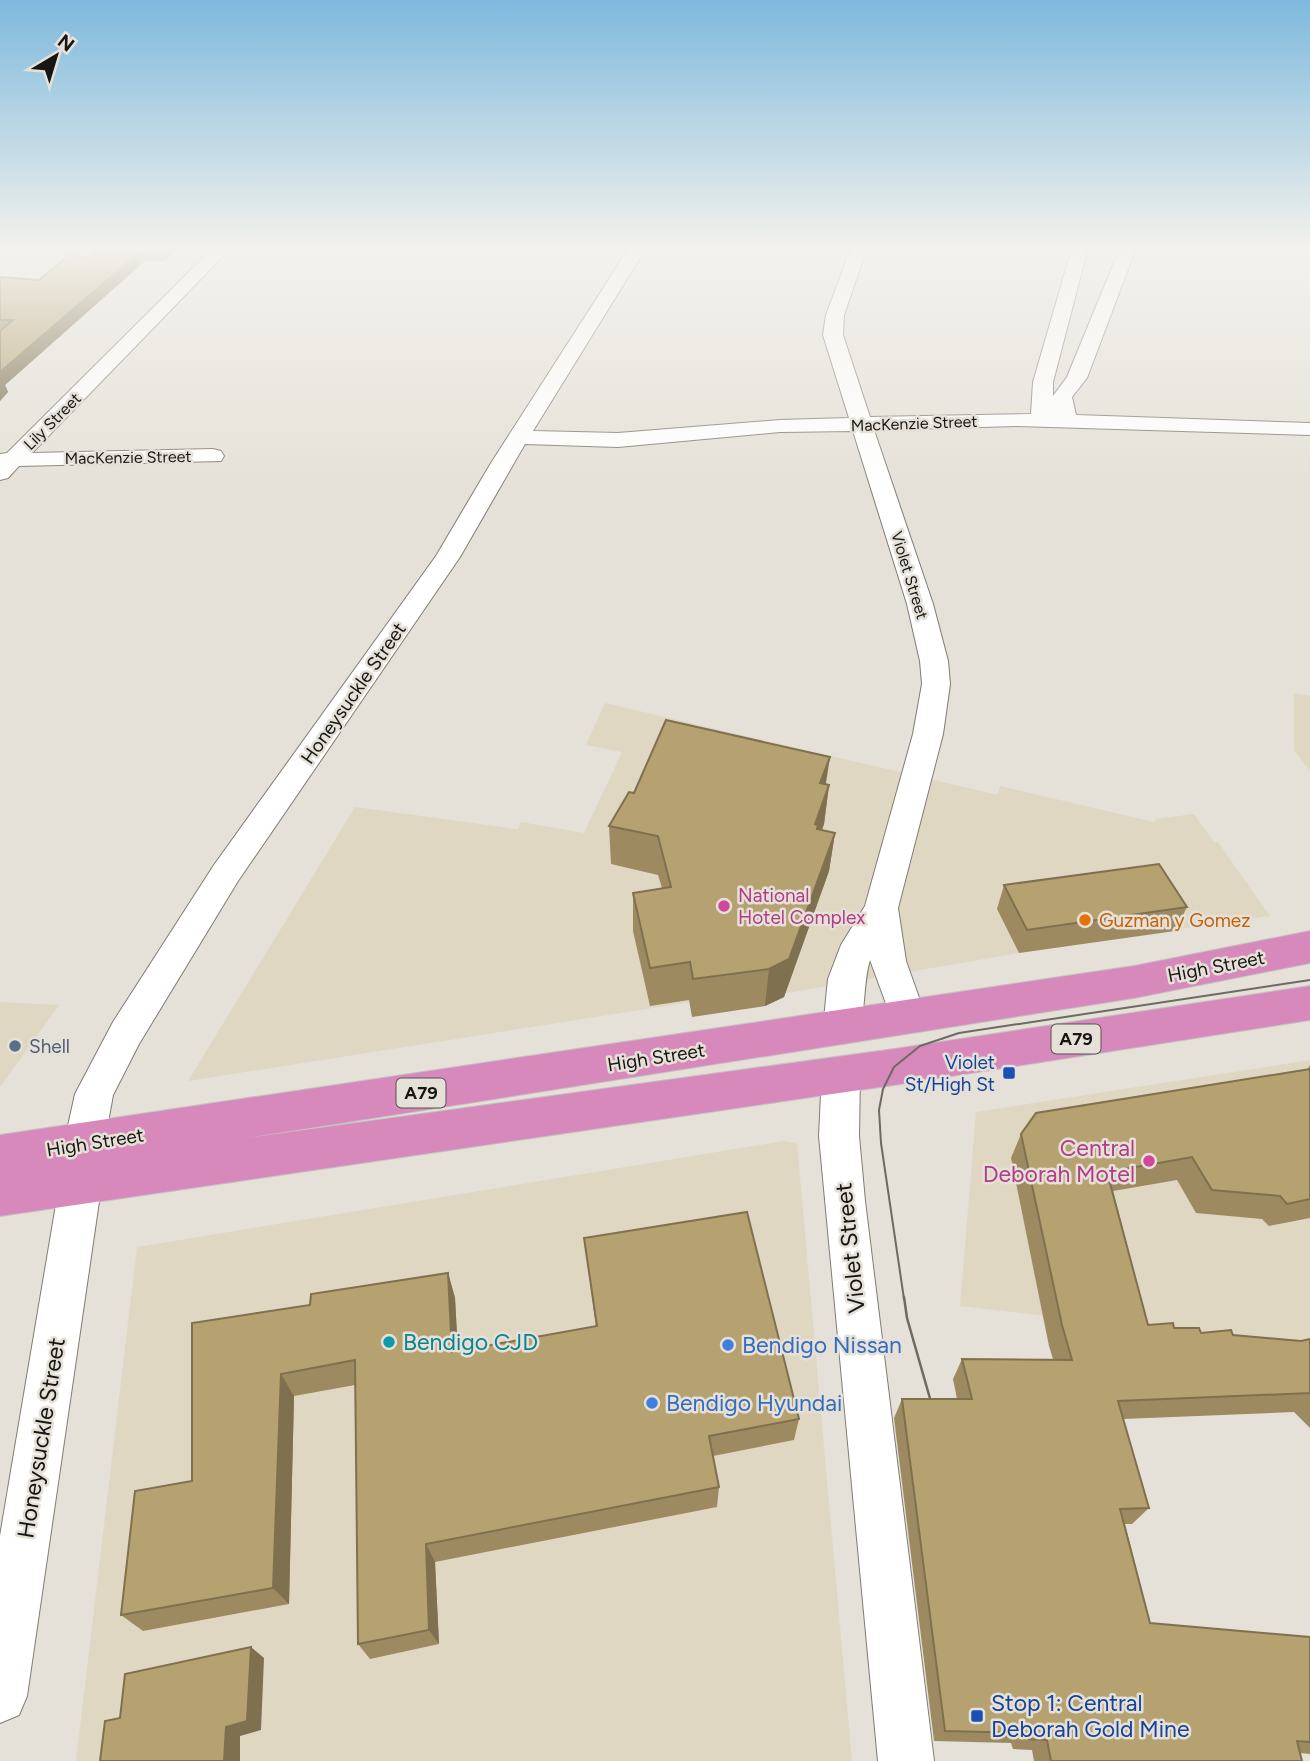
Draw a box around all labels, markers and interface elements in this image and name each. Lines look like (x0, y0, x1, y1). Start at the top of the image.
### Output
north arrow (21, 21, 91, 91)
text: N (53, 29, 79, 57)
street label: Lily Street (20, 389, 85, 454)
street label: MacKenzie Street (850, 412, 978, 435)
street label: MacKenzie Street (65, 447, 192, 468)
street label: Violet Street (887, 529, 932, 622)
street label: Honeysuckle Street (296, 618, 411, 768)
place label: National Hotel Complex (738, 884, 865, 929)
marker: National Hotel Complex (716, 898, 732, 914)
place label: Guzman y Gomez (1099, 909, 1251, 932)
marker: Guzman y Gomez (1077, 912, 1093, 928)
street label: High Street (1166, 946, 1267, 987)
road number: A79 (1052, 1024, 1100, 1054)
place label: Shell (29, 1035, 70, 1058)
marker: Shell (7, 1038, 23, 1054)
street label: High Street (606, 1038, 706, 1077)
place label: Violet St/High St (905, 1051, 995, 1096)
marker: Violet St/High St (1001, 1065, 1017, 1081)
road number: A79 (396, 1078, 446, 1108)
street label: High Street (45, 1123, 145, 1162)
place label: Central Deborah Motel (983, 1134, 1135, 1188)
marker: Central Deborah Motel (1141, 1153, 1157, 1169)
street label: Violet Street (829, 1181, 871, 1315)
place label: Bendigo CJD (403, 1328, 538, 1356)
place label: Bendigo Nissan (742, 1331, 902, 1359)
marker: Bendigo CJD (381, 1334, 397, 1350)
street label: Honeysuckle Street (11, 1336, 71, 1540)
marker: Bendigo Nissan (720, 1337, 736, 1353)
place label: Bendigo Hyundai (666, 1389, 842, 1417)
marker: Bendigo Hyundai (644, 1395, 660, 1411)
place label: Stop 1: Central Deborah Gold Mine (991, 1689, 1189, 1743)
marker: Stop 1: Central Deborah Gold Mine (969, 1708, 985, 1724)

